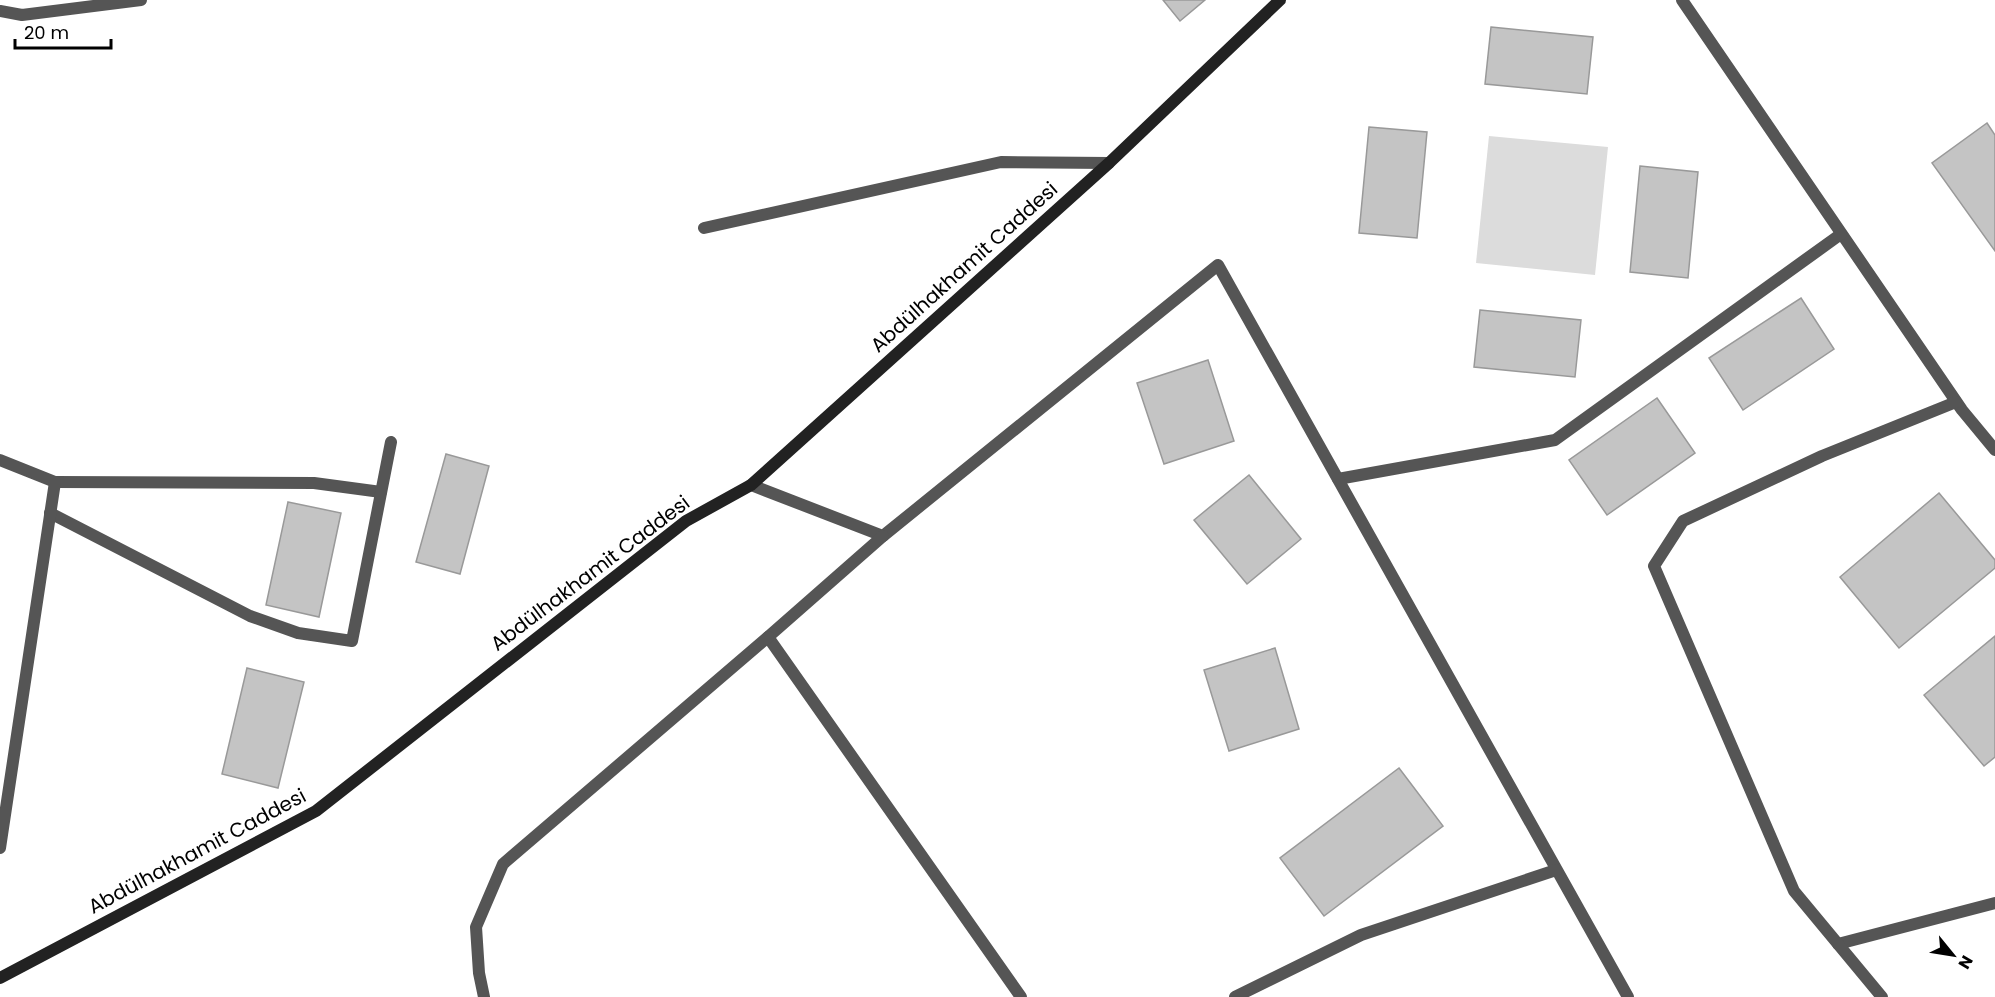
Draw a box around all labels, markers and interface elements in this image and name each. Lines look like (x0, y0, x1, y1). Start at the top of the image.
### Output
scale bar (15, 12, 111, 50)
text: 20 m (24, 20, 69, 45)
street label: Abdülhakhamit Caddesi (864, 175, 1064, 359)
street label: Abdülhakhamit Caddesi (485, 489, 695, 657)
street label: Abdülhakhamit Caddesi (83, 782, 311, 920)
north arrow (1923, 925, 1983, 985)
text: N (1953, 951, 1979, 973)

